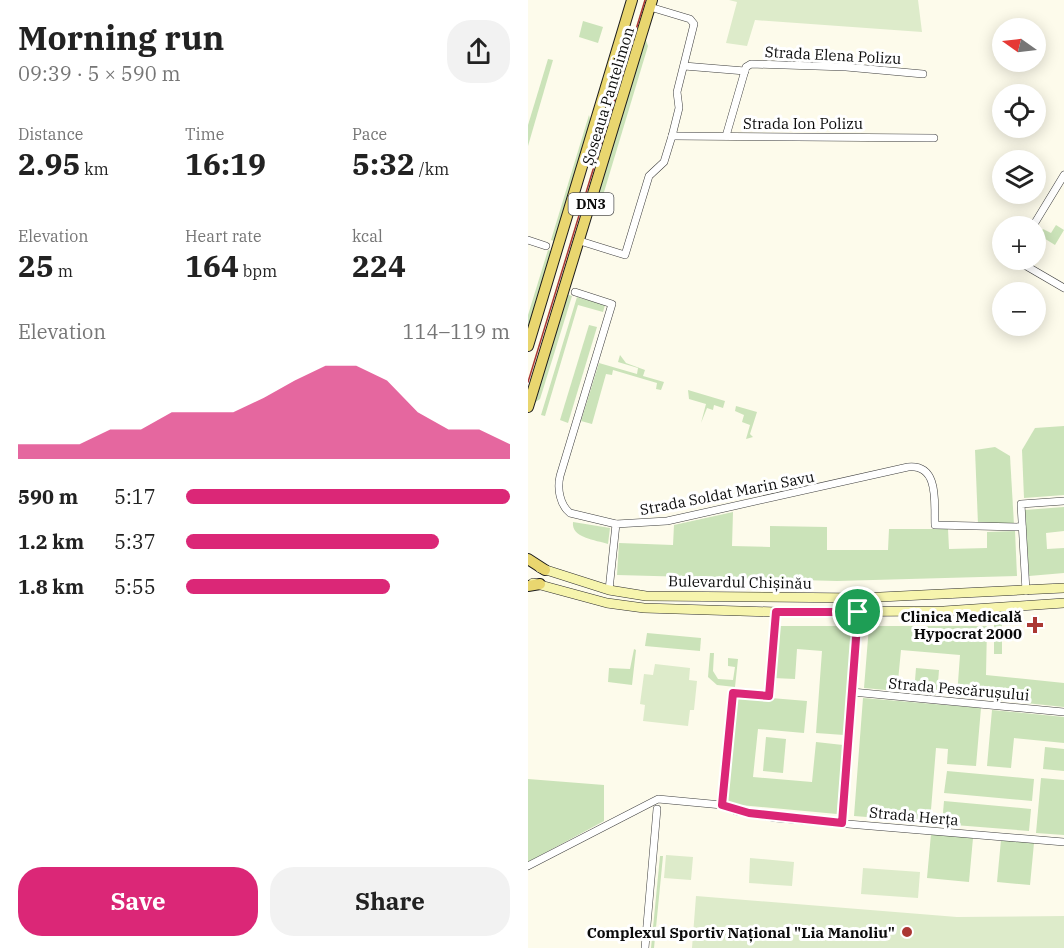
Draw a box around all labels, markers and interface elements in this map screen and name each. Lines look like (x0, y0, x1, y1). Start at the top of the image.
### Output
text: Morning run (18, 16, 224, 59)
north arrow (992, 18, 1046, 72)
map controls (992, 18, 1046, 336)
button: share (447, 20, 510, 83)
street label: Șoseaua Pantelimon (578, 24, 638, 167)
street label: Strada Elena Polizu (764, 42, 902, 68)
text: 09:39 · 5 × 590 m (18, 60, 181, 87)
button: locate (992, 84, 1046, 138)
street label: Strada Ion Polizu (743, 114, 863, 133)
text: Distance (18, 124, 83, 144)
text: Time (185, 124, 224, 144)
text: Pace (352, 124, 387, 144)
text: 2.95 (18, 144, 80, 183)
text: 16:19 (185, 144, 266, 183)
text: 5:32 (352, 144, 415, 183)
button: layers (992, 150, 1046, 204)
text: km (80, 159, 109, 179)
text: /km (415, 159, 449, 179)
road number: DN3 (568, 193, 614, 215)
button: + (992, 216, 1046, 270)
text: Elevation (18, 226, 88, 246)
text: Heart rate (185, 226, 262, 246)
text: kcal (352, 226, 383, 246)
text: 25 (18, 246, 54, 285)
text: 164 (185, 246, 239, 285)
text: 224 (352, 246, 406, 285)
text: m (54, 261, 73, 281)
text: bpm (239, 261, 277, 281)
button: − (992, 282, 1046, 336)
text: Elevation (18, 318, 106, 345)
text: 114–119 m (403, 318, 510, 345)
street label: Strada Soldat Marin Savu (638, 467, 816, 519)
text: 590 m (18, 483, 78, 510)
text: 5:17 (114, 483, 156, 510)
text: 1.2 km (18, 528, 84, 555)
text: 5:37 (114, 528, 156, 555)
street label: Bulevardul Chișinău (668, 571, 812, 593)
text: 1.8 km (18, 573, 84, 600)
text: 5:55 (114, 573, 156, 600)
pin (832, 586, 883, 637)
icon: arrive (841, 595, 874, 628)
place label: Clinica Medicală Hypocrat 2000 (901, 607, 1022, 643)
marker: Clinica Medicală Hypocrat 2000 (1026, 616, 1044, 634)
street label: Strada Pescărușului (888, 673, 1031, 705)
street label: Strada Herța (868, 803, 960, 829)
button: Save (18, 867, 258, 936)
button: Share (270, 867, 510, 936)
place label: Complexul Sportiv Național "Lia Manoliu" (587, 923, 895, 943)
marker: Complexul Sportiv Național "Lia Manoliu" (900, 925, 914, 939)

